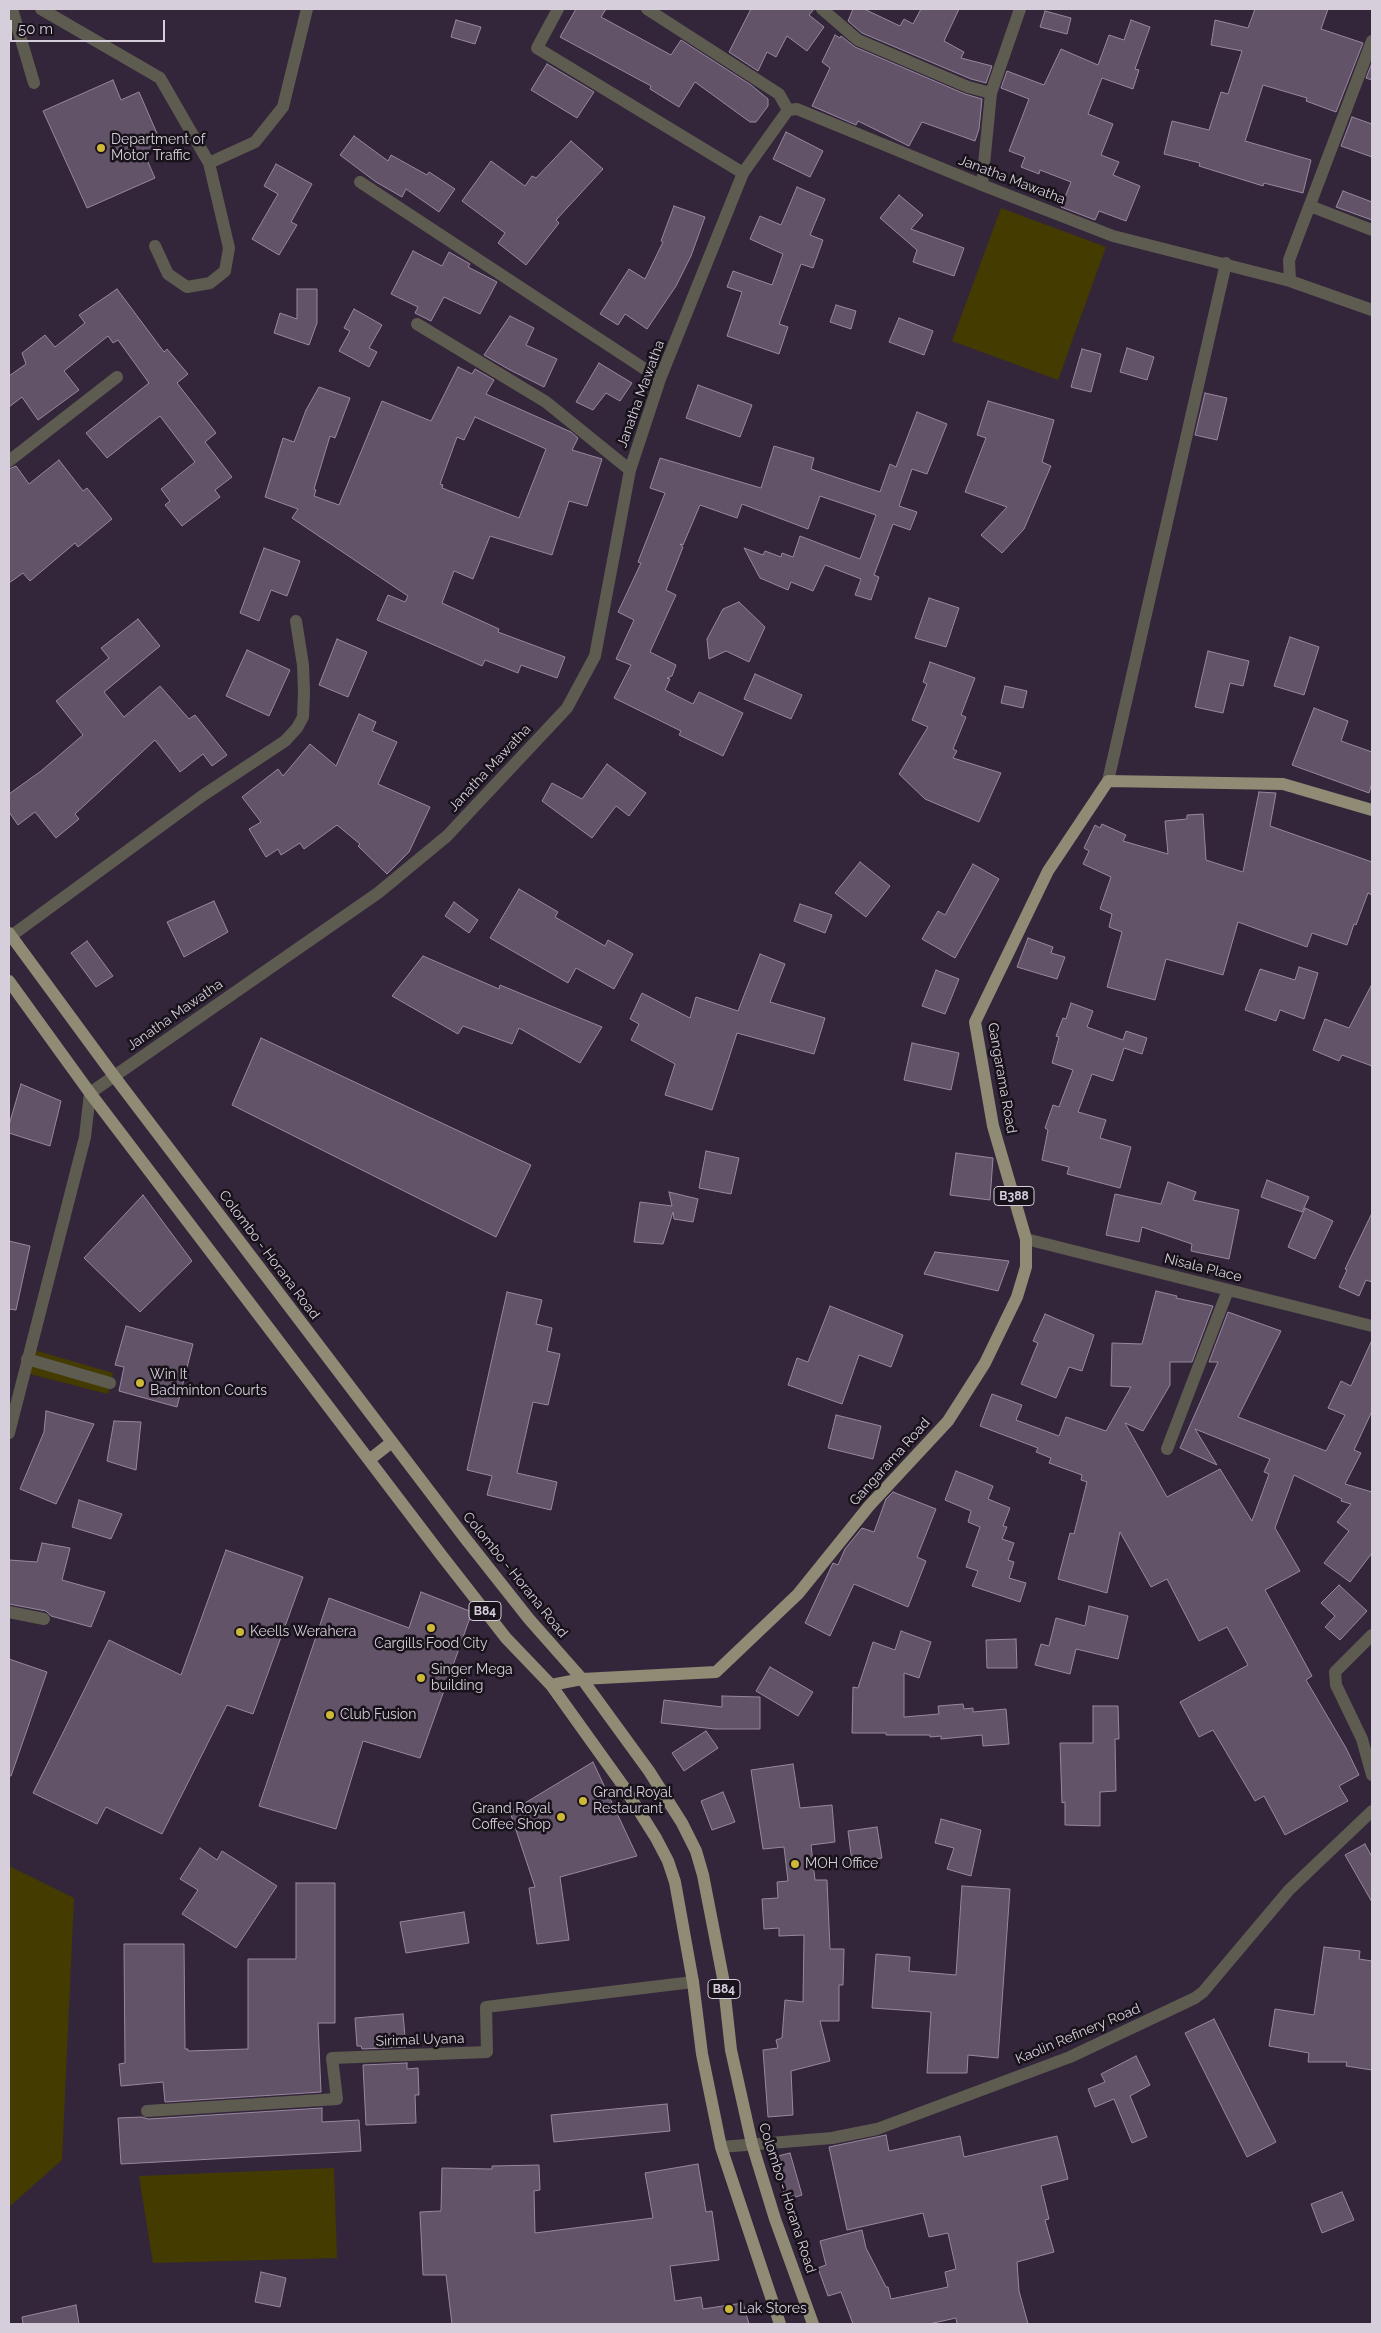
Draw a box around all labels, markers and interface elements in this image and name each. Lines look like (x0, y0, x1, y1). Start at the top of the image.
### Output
scale bar (12, 10, 168, 42)
text: 50 m (18, 20, 53, 38)
place label: Department of Motor Traffic (111, 132, 205, 164)
marker: Department of Motor Traffic (95, 142, 107, 154)
street label: Janatha Mawatha (956, 152, 1068, 208)
street label: Janatha Mawatha (614, 338, 668, 450)
street label: Janatha Mawatha (445, 721, 535, 815)
street label: Janatha Mawatha (124, 976, 226, 1054)
street label: Gangarama Road (984, 1021, 1020, 1135)
road number: B388 (994, 1186, 1034, 1206)
street label: Colombo - Horana Road (215, 1187, 323, 1323)
street label: Nisala Place (1163, 1250, 1243, 1286)
place label: Win It Badminton Courts (150, 1367, 267, 1400)
marker: Win It Badminton Courts (134, 1377, 146, 1389)
street label: Gangarama Road (846, 1415, 934, 1509)
street label: Colombo - Horana Road (459, 1509, 571, 1641)
road number: B84 (469, 1602, 501, 1620)
marker: Cargills Food City (425, 1622, 437, 1634)
place label: Keells Werahera (250, 1624, 356, 1640)
marker: Keells Werahera (234, 1626, 246, 1638)
place label: Cargills Food City (374, 1636, 488, 1652)
place label: Singer Mega building (431, 1662, 513, 1694)
marker: Singer Mega building (415, 1672, 427, 1684)
place label: Club Fusion (340, 1707, 416, 1723)
marker: Club Fusion (324, 1709, 336, 1721)
place label: Grand Royal Restaurant (593, 1785, 672, 1818)
marker: Grand Royal Restaurant (577, 1795, 589, 1807)
place label: Grand Royal Coffee Shop (472, 1801, 551, 1834)
marker: Grand Royal Coffee Shop (555, 1811, 567, 1823)
place label: MOH Office (805, 1856, 878, 1872)
marker: MOH Office (789, 1858, 801, 1870)
road number: B84 (708, 1980, 740, 1998)
street label: Kaolin Refinery Road (1013, 2000, 1143, 2068)
street label: Sirimal Uyana (375, 2030, 465, 2050)
street label: Colombo - Horana Road (755, 2121, 819, 2275)
place label: Lak Stores (739, 2301, 807, 2317)
marker: Lak Stores (723, 2303, 735, 2315)

